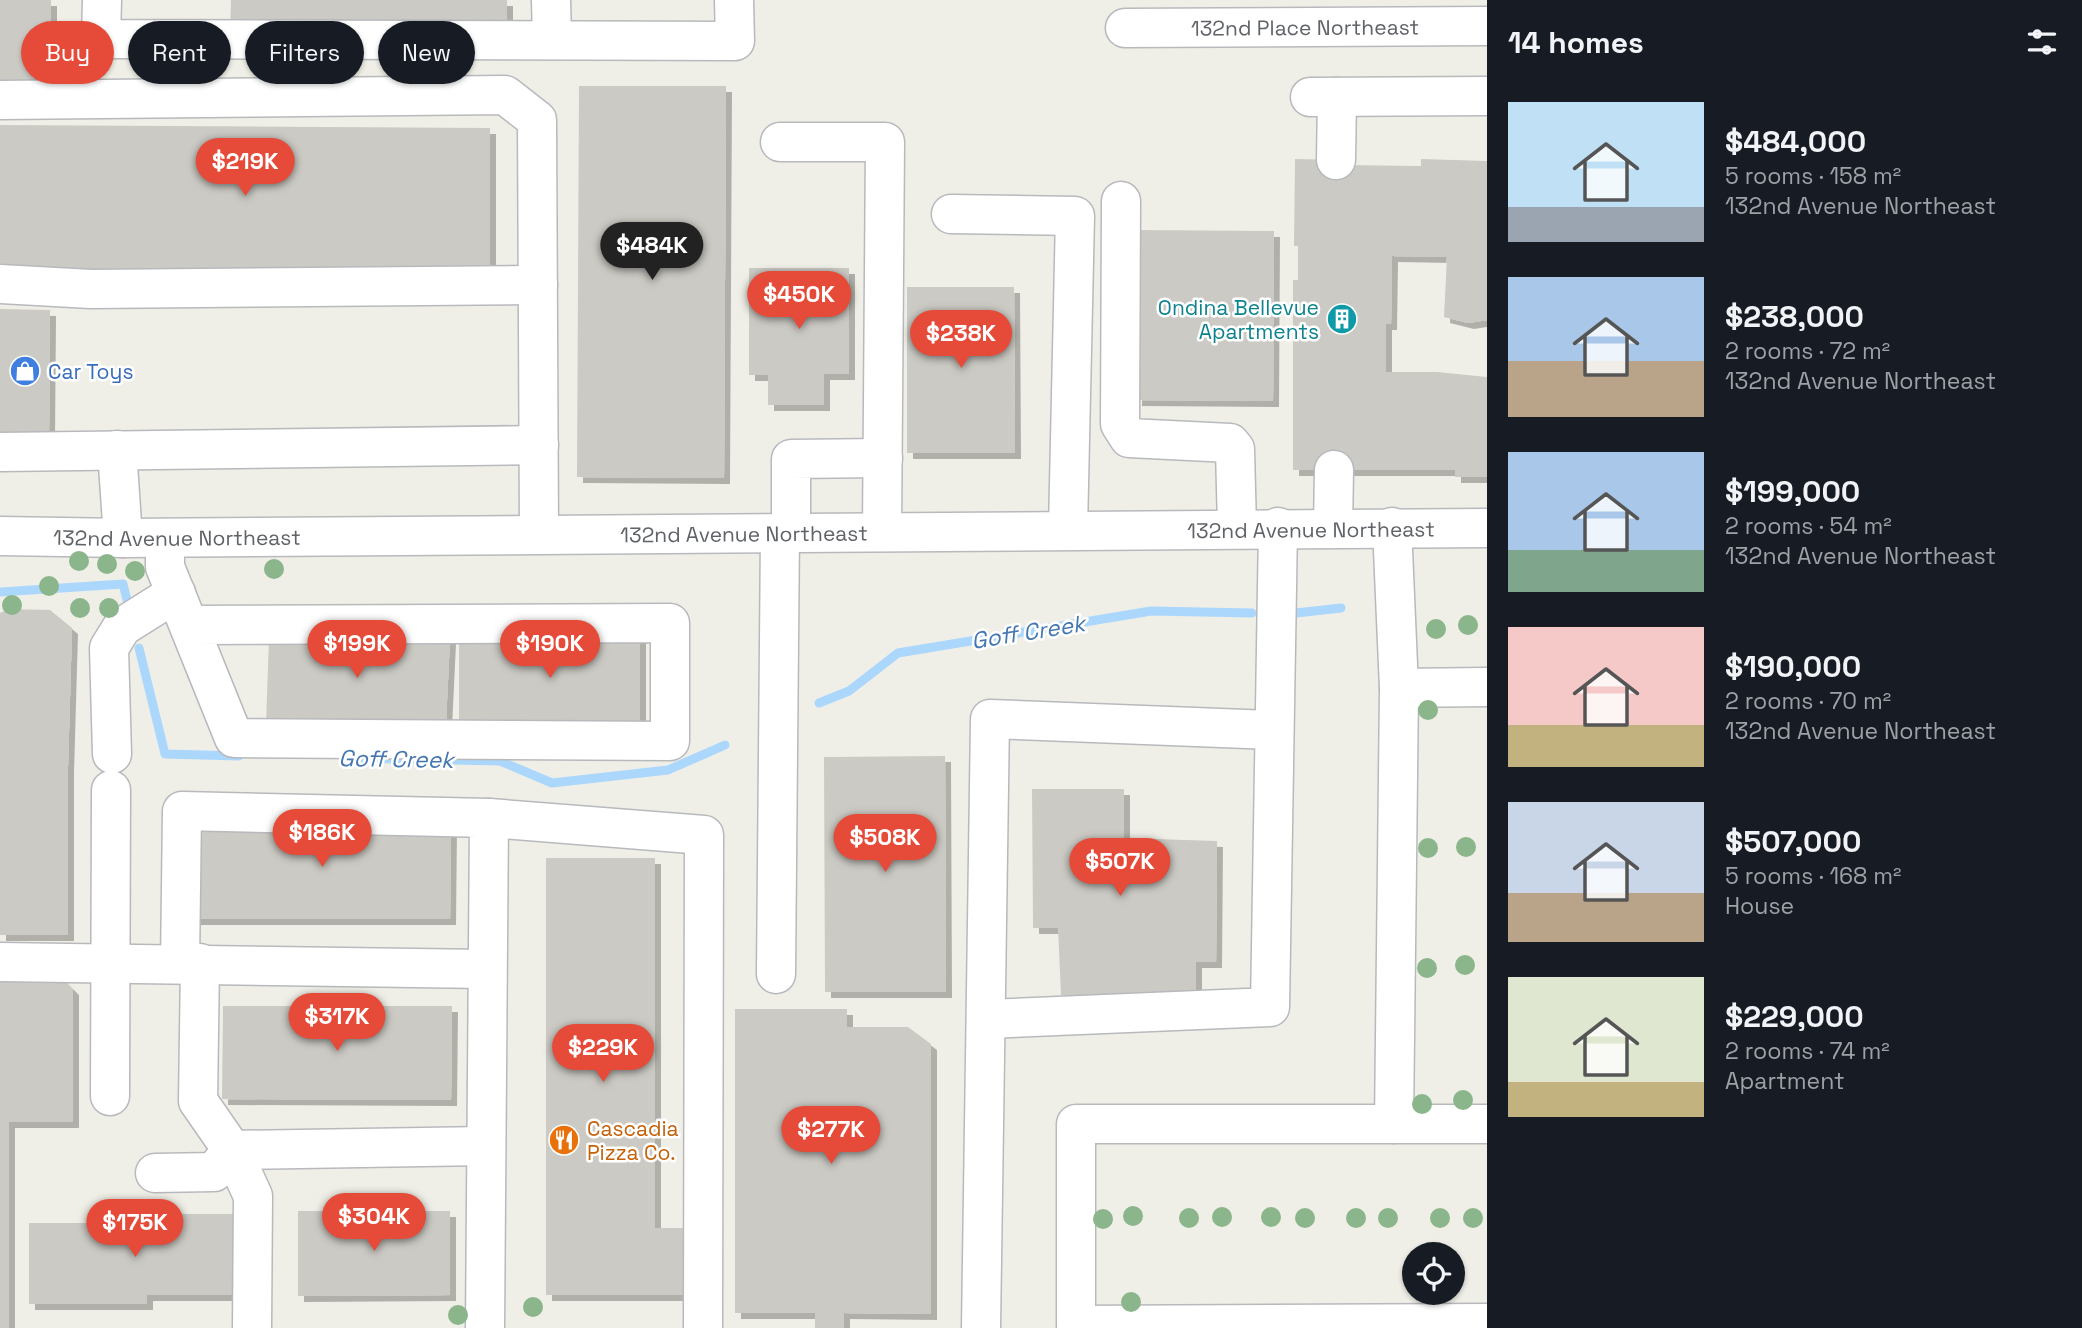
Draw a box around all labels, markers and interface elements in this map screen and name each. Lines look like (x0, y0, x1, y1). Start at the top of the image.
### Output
street label: 132nd Place Northeast (1191, 13, 1419, 41)
chip: Buy (21, 21, 114, 84)
chip: Rent (128, 21, 231, 84)
chip: Filters (245, 21, 364, 84)
chip: New (378, 21, 475, 84)
text: 14 homes (1508, 23, 1644, 62)
icon: filters (2023, 23, 2061, 61)
text: $484,000 (1725, 122, 1866, 161)
icon: home (1564, 130, 1648, 214)
pin: $219K (196, 138, 294, 198)
text: $219K (212, 146, 278, 176)
text: 5 rooms · 158 m² (1725, 161, 1901, 191)
text: 132nd Avenue Northeast (1725, 191, 1996, 221)
pin: $484K (603, 222, 701, 282)
text: $484K (616, 230, 688, 260)
pin: $450K (750, 272, 848, 331)
text: $450K (763, 279, 835, 309)
place label: Ondina Bellevue Apartments (1158, 294, 1319, 345)
text: $238,000 (1725, 297, 1864, 336)
building icon: Ondina Bellevue Apartments (1325, 302, 1359, 336)
icon: home (1564, 305, 1648, 389)
pin: $238K (912, 310, 1010, 370)
text: $238K (926, 318, 996, 348)
text: 2 rooms · 72 m² (1725, 336, 1890, 366)
shop icon: Car Toys (8, 354, 42, 388)
place label: Car Toys (48, 358, 133, 385)
text: 132nd Avenue Northeast (1725, 366, 1996, 396)
text: $199,000 (1725, 472, 1860, 511)
icon: home (1564, 480, 1648, 564)
text: 2 rooms · 54 m² (1725, 511, 1892, 541)
street label: 132nd Avenue Northeast (1187, 515, 1435, 544)
street label: 132nd Avenue Northeast (620, 519, 868, 548)
street label: 132nd Avenue Northeast (53, 523, 301, 552)
text: 132nd Avenue Northeast (1725, 541, 1996, 571)
water label: Goff Creek (969, 608, 1090, 656)
pin: $199K (308, 620, 406, 680)
pin: $190K (501, 620, 599, 680)
text: $199K (323, 628, 391, 658)
text: $190K (516, 628, 584, 658)
text: $190,000 (1725, 647, 1861, 686)
icon: home (1564, 655, 1648, 739)
text: 2 rooms · 70 m² (1725, 686, 1891, 716)
text: 132nd Avenue Northeast (1725, 716, 1996, 746)
water label: Goff Creek (338, 743, 456, 775)
pin: $186K (273, 810, 371, 869)
pin: $508K (836, 814, 934, 874)
text: $186K (289, 817, 355, 847)
text: $508K (850, 822, 920, 852)
text: $507,000 (1725, 822, 1861, 861)
icon: home (1564, 830, 1648, 914)
pin: $507K (1071, 838, 1169, 898)
text: $507K (1085, 846, 1155, 876)
text: 5 rooms · 168 m² (1725, 861, 1902, 891)
text: House (1725, 891, 1794, 921)
pin: $317K (288, 993, 386, 1053)
text: $229,000 (1725, 997, 1864, 1036)
text: $317K (304, 1001, 370, 1031)
icon: home (1564, 1005, 1648, 1089)
pin: $229K (554, 1024, 652, 1084)
text: $229K (568, 1032, 638, 1062)
text: 2 rooms · 74 m² (1725, 1036, 1890, 1066)
text: Apartment (1725, 1066, 1845, 1096)
pin: $277K (782, 1106, 880, 1166)
text: $277K (797, 1114, 865, 1144)
place label: Cascadia Pizza Co. (587, 1115, 679, 1166)
restaurant icon: Cascadia Pizza Co. (547, 1123, 581, 1157)
pin: $304K (325, 1194, 423, 1253)
pin: $175K (86, 1200, 184, 1259)
text: $304K (338, 1201, 410, 1231)
text: $175K (102, 1207, 168, 1237)
map controls (1402, 1242, 1465, 1305)
button: locate (1402, 1242, 1465, 1305)

